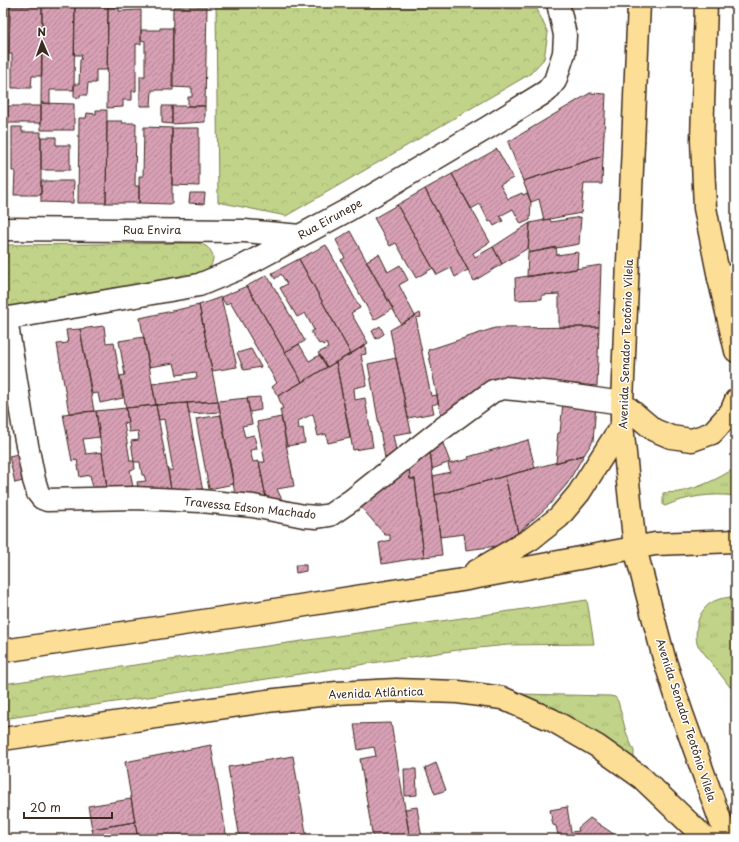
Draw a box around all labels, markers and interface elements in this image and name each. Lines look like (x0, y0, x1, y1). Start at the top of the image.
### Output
north arrow (22, 22, 62, 62)
text: N (37, 23, 47, 40)
street label: Rua Eirunepe (294, 194, 365, 243)
street label: Rua Envira (123, 221, 181, 238)
street label: Avenida Senador Teotônio Vilela (614, 258, 637, 429)
street label: Travessa Edson Machado (183, 492, 317, 523)
street label: Avenida Senador Teotônio Vilela (652, 636, 721, 804)
street label: Avenida Atlântica (328, 682, 424, 703)
scale bar (24, 794, 112, 820)
text: 20 m (30, 798, 61, 816)

